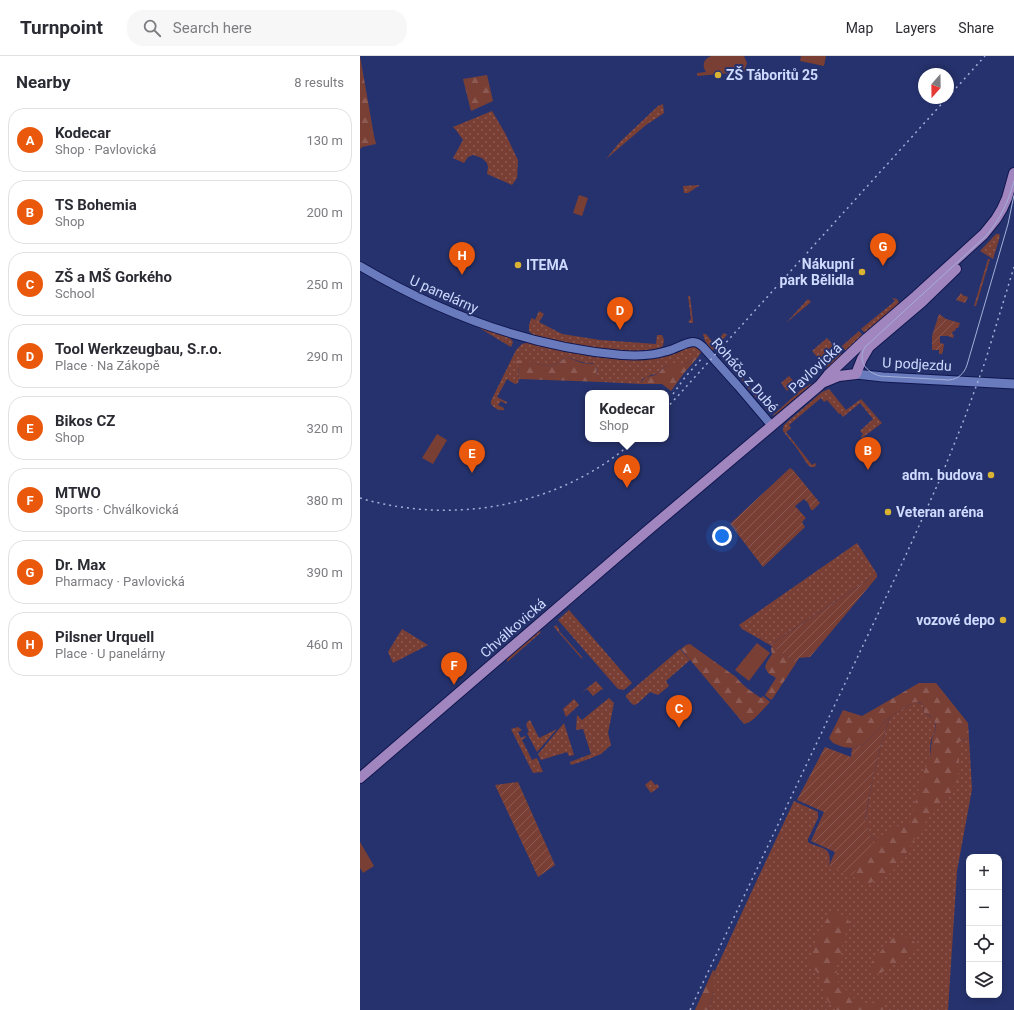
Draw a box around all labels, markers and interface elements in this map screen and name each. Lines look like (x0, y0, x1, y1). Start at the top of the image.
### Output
search box (127, 10, 407, 46)
text: Turnpoint (20, 16, 103, 39)
icon: search (141, 17, 163, 39)
text: Search here (173, 19, 252, 37)
text: Map (846, 20, 873, 36)
text: Layers (895, 20, 936, 36)
text: Share (958, 20, 994, 36)
place label: ZŠ Táboritů 25 (726, 66, 818, 83)
north arrow (918, 68, 954, 104)
marker: ZŠ Táboritů 25 (713, 70, 723, 80)
text: Nearby (16, 72, 71, 92)
text: 8 results (294, 75, 344, 90)
text: Kodecar (55, 124, 111, 142)
text: A (26, 133, 34, 148)
text: 130 m (306, 133, 343, 148)
text: Shop · Pavlovická (55, 142, 156, 157)
text: TS Bohemia (55, 196, 137, 214)
text: B (26, 205, 34, 220)
text: 200 m (306, 205, 343, 220)
text: Shop (55, 214, 85, 229)
pin: G (870, 233, 896, 266)
pin: H (449, 242, 475, 275)
place label: Nákupní park Bělidla (780, 256, 855, 288)
place label: ITEMA (526, 257, 569, 273)
marker: ITEMA (513, 260, 523, 270)
marker: Nákupní park Bělidla (857, 267, 867, 277)
text: ZŠ a MŠ Gorkého (55, 268, 172, 286)
street label: U panelárny (407, 272, 481, 316)
text: C (26, 277, 34, 292)
text: 250 m (306, 277, 343, 292)
text: School (55, 286, 95, 301)
pin: D (607, 297, 633, 330)
street label: Roháče z Dubé (709, 335, 781, 415)
street label: Pavlovická (785, 339, 845, 397)
text: Tool Werkzeugbau, S.r.o. (55, 340, 222, 358)
text: D (26, 349, 34, 364)
text: 290 m (306, 349, 343, 364)
street label: U podjezdu (882, 354, 952, 374)
text: Place · Na Zákopě (55, 358, 160, 373)
popup (585, 390, 669, 442)
text: Kodecar (599, 400, 655, 418)
text: Bikos CZ (55, 412, 115, 430)
text: Shop (599, 418, 629, 433)
text: E (26, 421, 34, 436)
text: 320 m (306, 421, 343, 436)
text: Shop (55, 430, 85, 445)
pin: B (855, 437, 881, 470)
pin: E (459, 440, 485, 473)
pin: A (614, 455, 640, 488)
place label: adm. budova (902, 467, 984, 483)
marker: adm. budova (986, 470, 996, 480)
text: MTWO (55, 484, 101, 502)
text: F (26, 493, 34, 508)
text: 380 m (306, 493, 343, 508)
text: Sports · Chválkovická (55, 502, 179, 517)
place label: Veteran aréna (896, 504, 984, 520)
marker: Veteran aréna (883, 507, 893, 517)
your location (712, 526, 732, 546)
text: Dr. Max (55, 556, 106, 574)
text: G (26, 565, 34, 580)
text: 390 m (306, 565, 343, 580)
text: Pharmacy · Pavlovická (55, 574, 185, 589)
street label: Chválkovická (477, 595, 549, 661)
place label: vozové depo (916, 612, 995, 628)
marker: vozové depo (998, 615, 1008, 625)
text: Pilsner Urquell (55, 628, 154, 646)
text: H (25, 637, 35, 652)
text: 460 m (306, 637, 343, 652)
text: Place · U panelárny (55, 646, 165, 661)
pin: F (441, 652, 467, 685)
pin: C (666, 695, 692, 728)
map controls (966, 854, 1002, 998)
button: + (966, 854, 1002, 890)
button: − (966, 890, 1002, 926)
button: locate (966, 926, 1002, 962)
button: layers (966, 962, 1002, 998)

